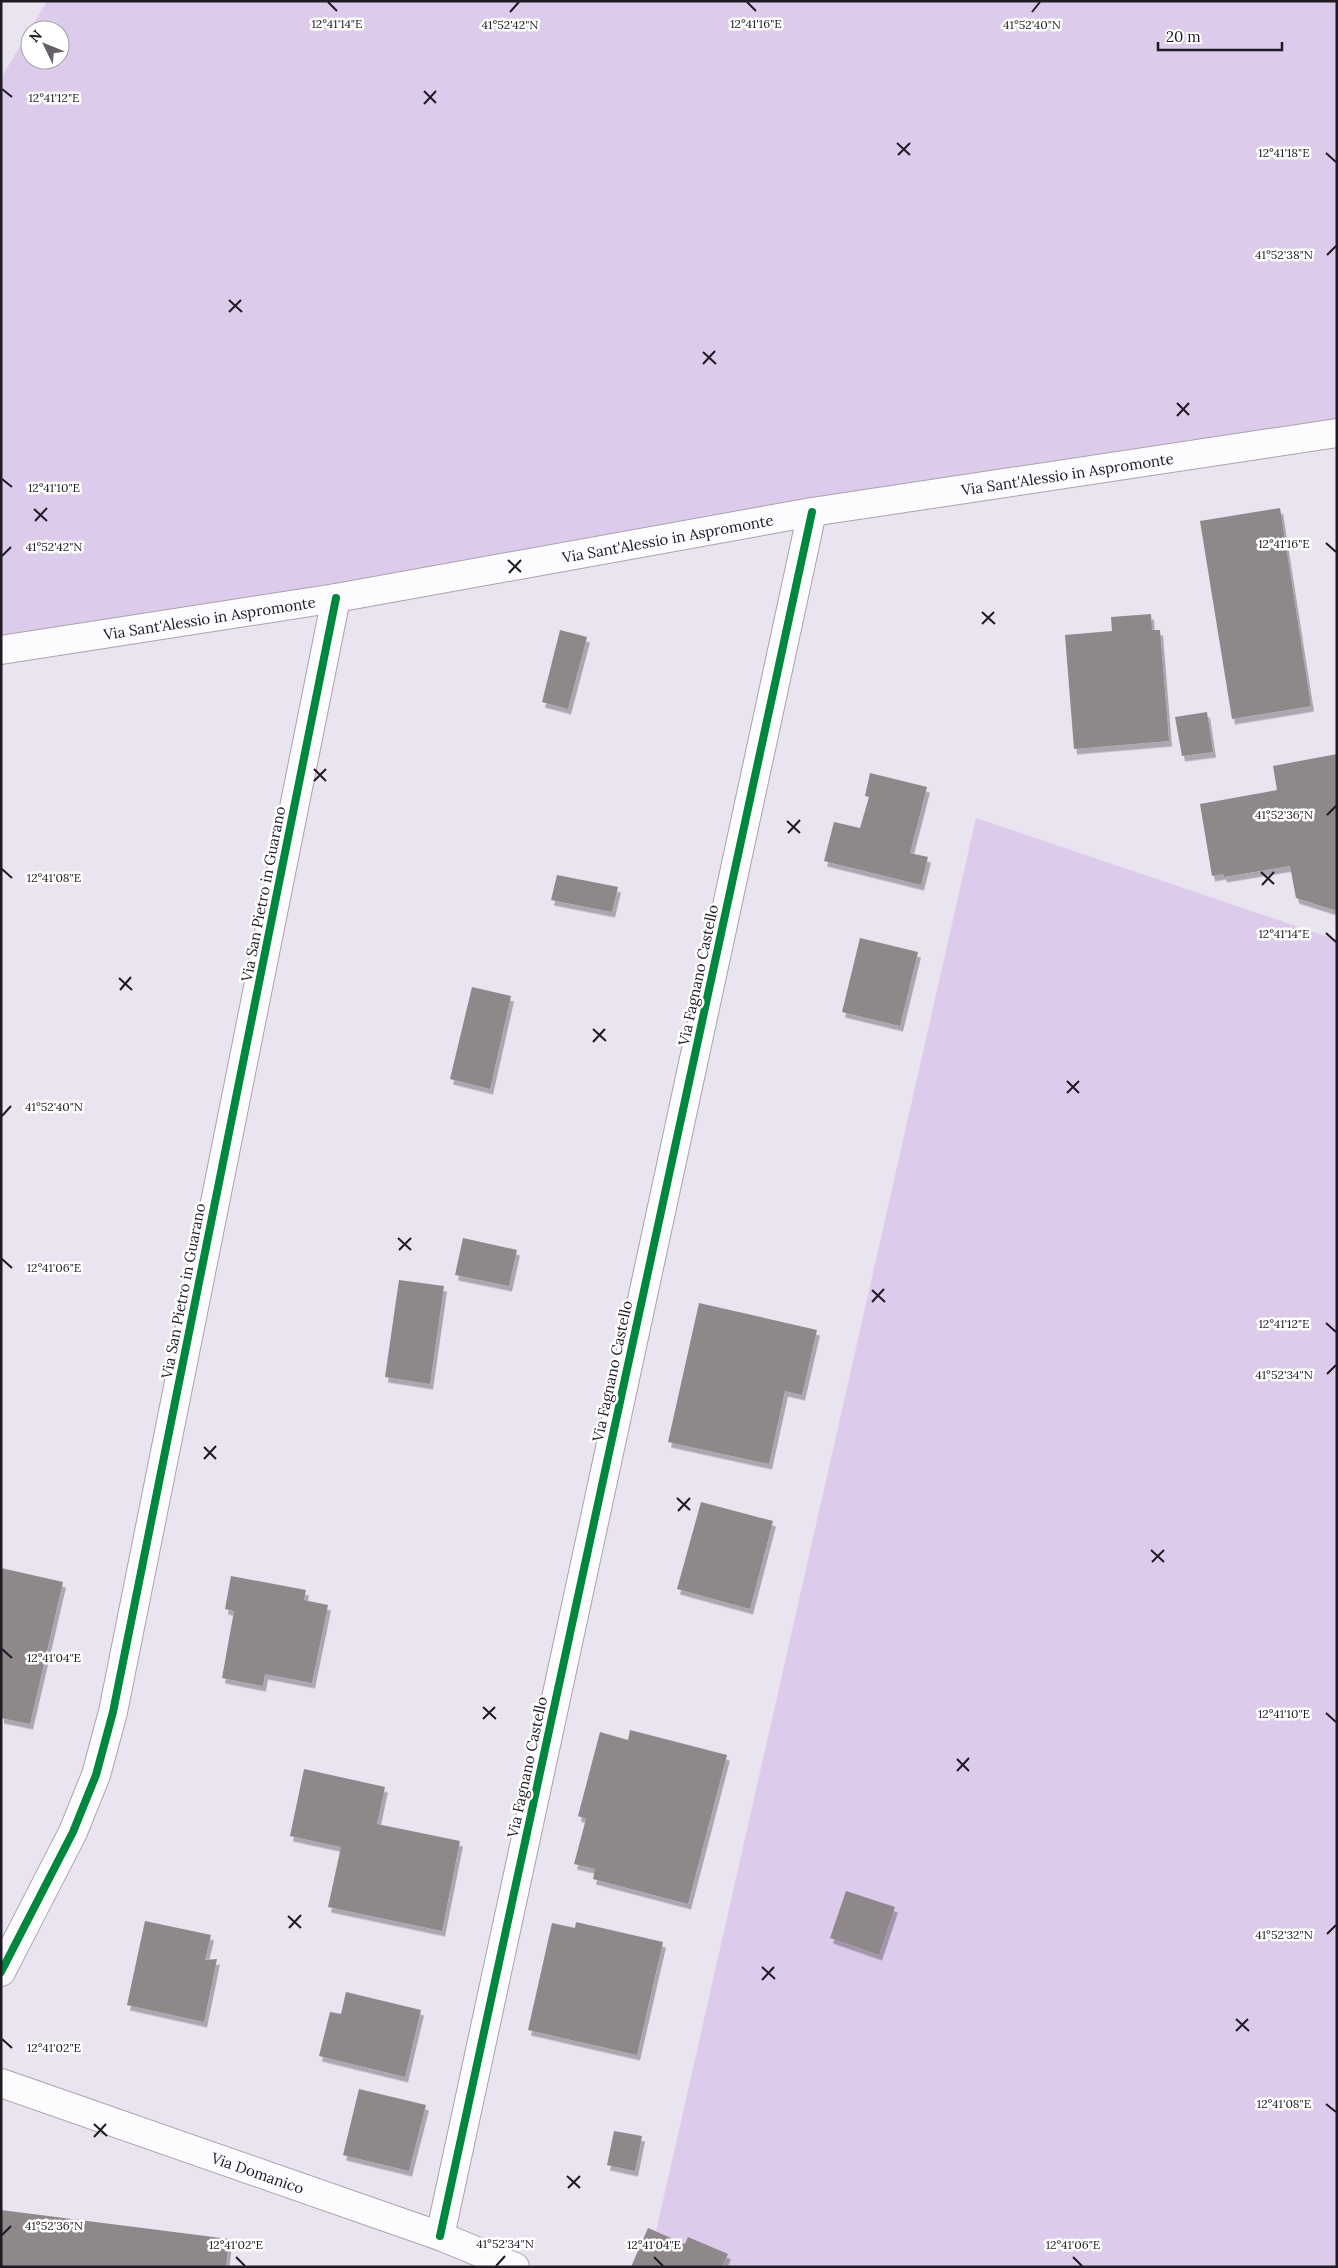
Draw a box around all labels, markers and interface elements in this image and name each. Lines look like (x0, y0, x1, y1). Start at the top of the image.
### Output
text: 12°41'14"E (311, 16, 363, 31)
text: 12°41'16"E (730, 16, 782, 31)
text: 41°52'42"N (482, 17, 538, 32)
text: 41°52'40"N (1003, 17, 1061, 32)
north arrow (20, 20, 70, 70)
scale bar (1158, 20, 1282, 52)
text: N (25, 26, 46, 46)
text: 20 m (1166, 27, 1201, 46)
text: 12°41'12"E (28, 90, 80, 105)
text: 12°41'18"E (1258, 145, 1310, 160)
text: 41°52'38"N (1255, 247, 1313, 262)
street label: Via Sant'Alessio in Aspromonte (959, 448, 1175, 499)
text: 12°41'10"E (28, 480, 80, 495)
street label: Via Sant'Alessio in Aspromonte (559, 510, 775, 567)
text: 12°41'16"E (1258, 536, 1310, 551)
text: 41°52'42"N (26, 539, 82, 554)
street label: Via Sant'Alessio in Aspromonte (101, 592, 317, 644)
street label: Via San Pietro in Guarano (236, 804, 289, 984)
text: 41°52'36"N (1255, 807, 1313, 822)
text: 12°41'08"E (27, 870, 81, 885)
street label: Via Fagnano Castello (674, 902, 722, 1048)
text: 12°41'14"E (1258, 926, 1310, 941)
text: 41°52'40"N (25, 1099, 83, 1114)
street label: Via San Pietro in Guarano (156, 1201, 209, 1381)
text: 12°41'06"E (27, 1260, 81, 1275)
street label: Via Fagnano Castello (588, 1298, 636, 1444)
text: 12°41'12"E (1258, 1316, 1310, 1331)
text: 41°52'34"N (1255, 1367, 1313, 1382)
text: 12°41'04"E (27, 1650, 81, 1665)
street label: Via Fagnano Castello (503, 1694, 551, 1840)
text: 12°41'10"E (1258, 1706, 1310, 1721)
text: 41°52'32"N (1255, 1927, 1313, 1942)
text: 12°41'02"E (27, 2040, 81, 2055)
text: 12°41'08"E (1257, 2096, 1311, 2111)
street label: Via Domanico (208, 2147, 307, 2197)
text: 41°52'36"N (25, 2218, 83, 2233)
text: 41°52'34"N (476, 2236, 534, 2251)
text: 12°41'02"E (209, 2237, 263, 2252)
text: 12°41'04"E (627, 2237, 681, 2252)
text: 12°41'06"E (1046, 2237, 1100, 2252)

